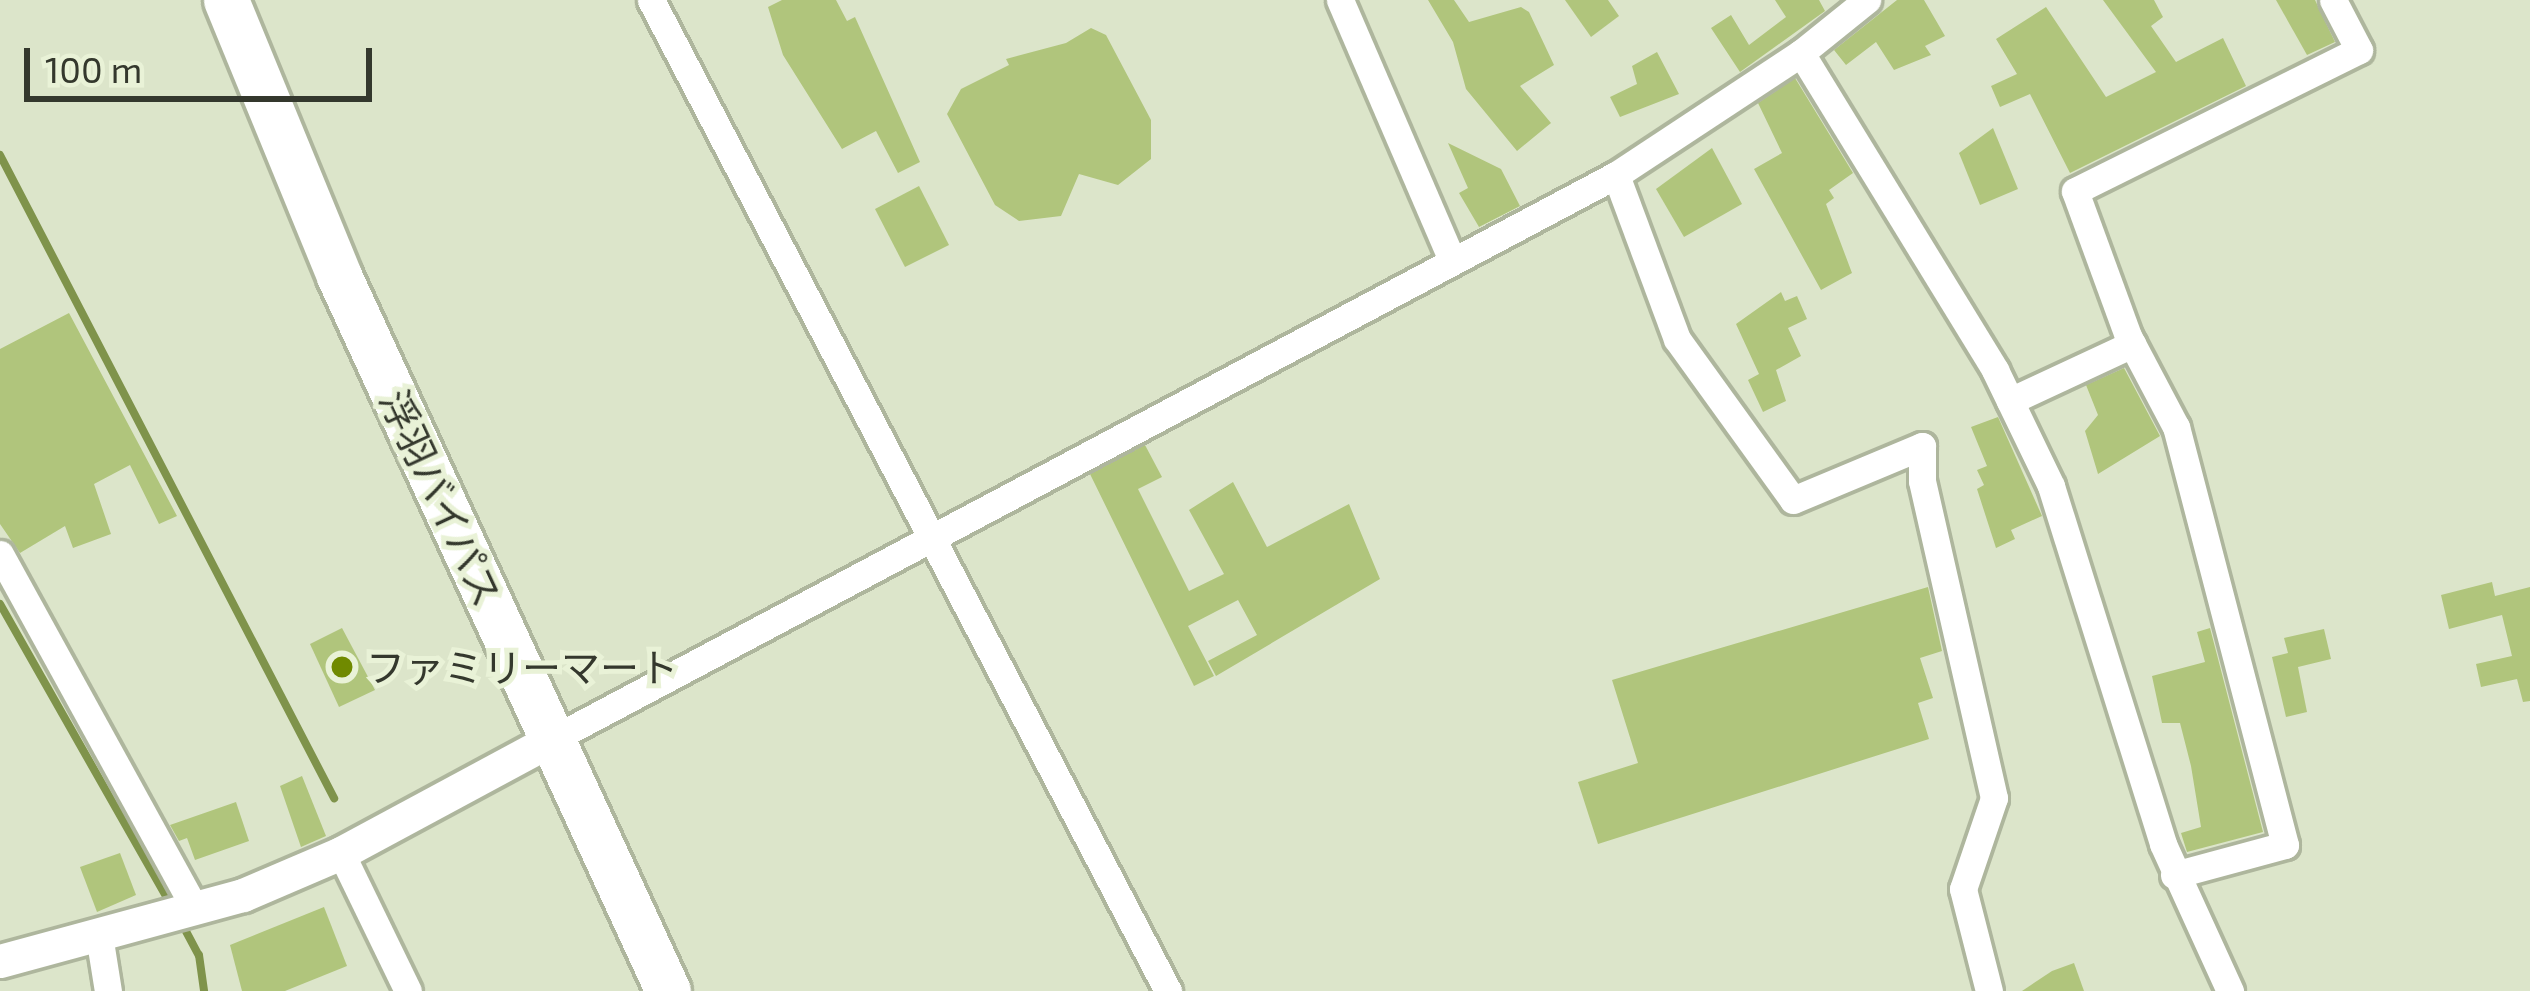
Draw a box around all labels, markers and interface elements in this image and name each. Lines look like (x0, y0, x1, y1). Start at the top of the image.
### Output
scale bar (30, 24, 378, 98)
text: 100 m (45, 47, 142, 90)
street label: 浮羽バイパス (370, 382, 512, 614)
place label: ファミリーマート (366, 644, 678, 690)
marker: ファミリーマート (329, 654, 355, 680)

